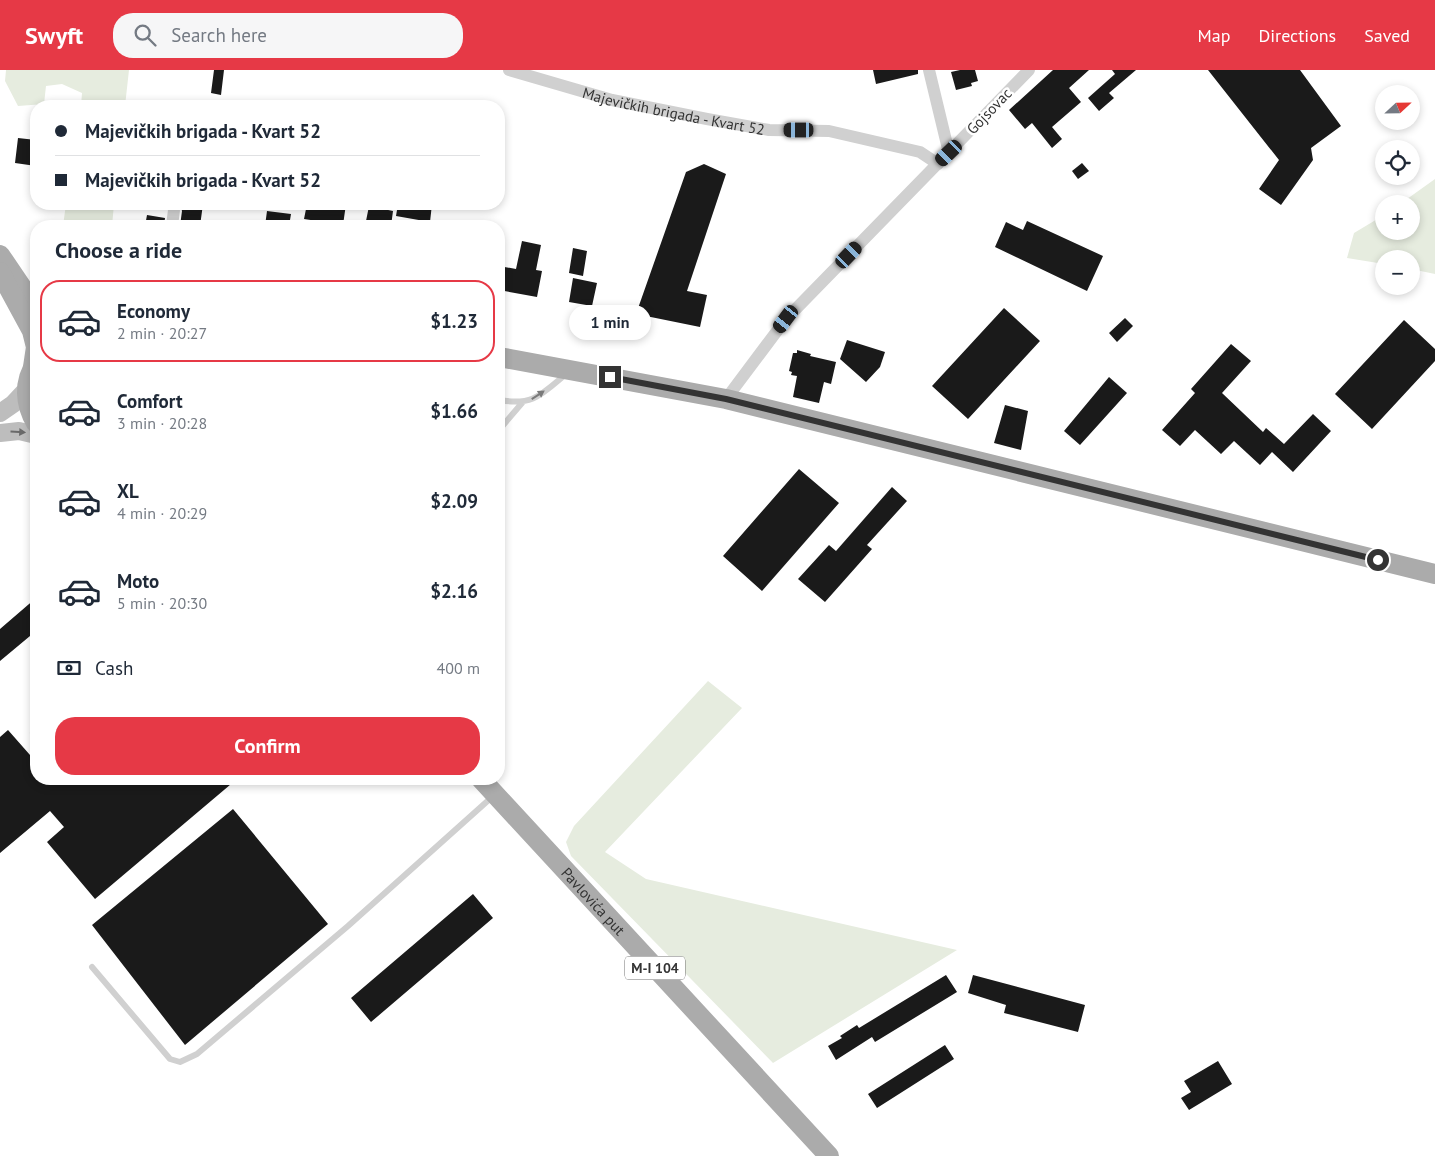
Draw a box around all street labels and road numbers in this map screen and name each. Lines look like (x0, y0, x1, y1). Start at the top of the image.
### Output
street label: Majevičkih brigada - Kvart 52 (580, 82, 766, 139)
street label: Gojsovac (962, 84, 1016, 138)
street label: Pavlovića put (558, 863, 630, 939)
road number: M-I 104 (625, 956, 685, 980)

